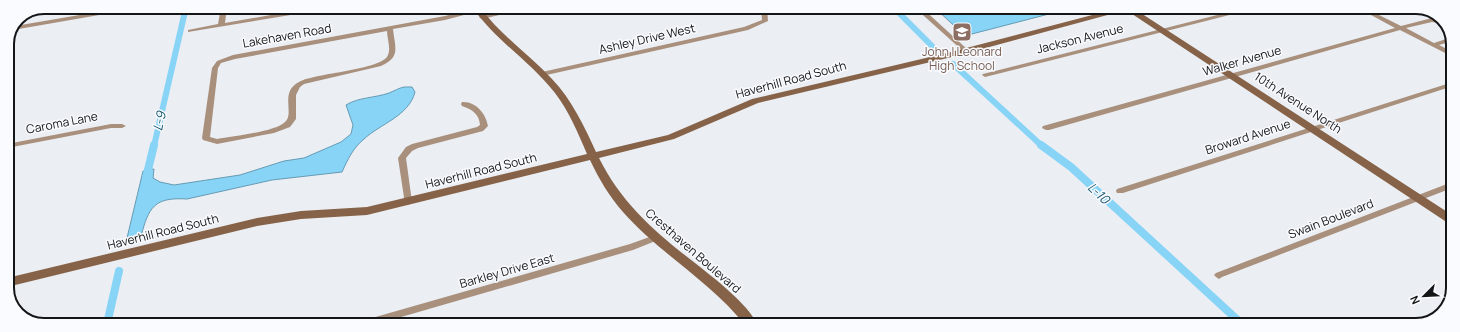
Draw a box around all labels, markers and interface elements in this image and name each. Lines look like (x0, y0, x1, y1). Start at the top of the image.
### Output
street label: Lakehaven Road (241, 19, 333, 52)
street label: Ashley Drive West (597, 19, 697, 58)
street label: Jackson Avenue (1035, 20, 1125, 57)
school or university icon: John I Leonard High School (951, 21, 973, 43)
street label: Walker Avenue (1201, 41, 1283, 80)
place label: John I Leonard High School (922, 43, 1002, 74)
street label: Haverhill Road South (734, 57, 848, 103)
street label: 10th Avenue North (1251, 68, 1345, 137)
street label: Caroma Lane (25, 107, 99, 138)
water label: L-9 (148, 109, 170, 132)
street label: Broward Avenue (1203, 115, 1293, 158)
street label: Haverhill Road South (423, 148, 538, 193)
water label: L-10 (1084, 178, 1115, 209)
street label: Swain Boulevard (1286, 194, 1376, 243)
street label: Cresthaven Boulevard (642, 204, 745, 297)
street label: Haverhill Road South (105, 209, 220, 254)
street label: Barkley Drive East (458, 249, 556, 292)
north arrow (1404, 276, 1444, 316)
text: N (1406, 294, 1423, 307)

